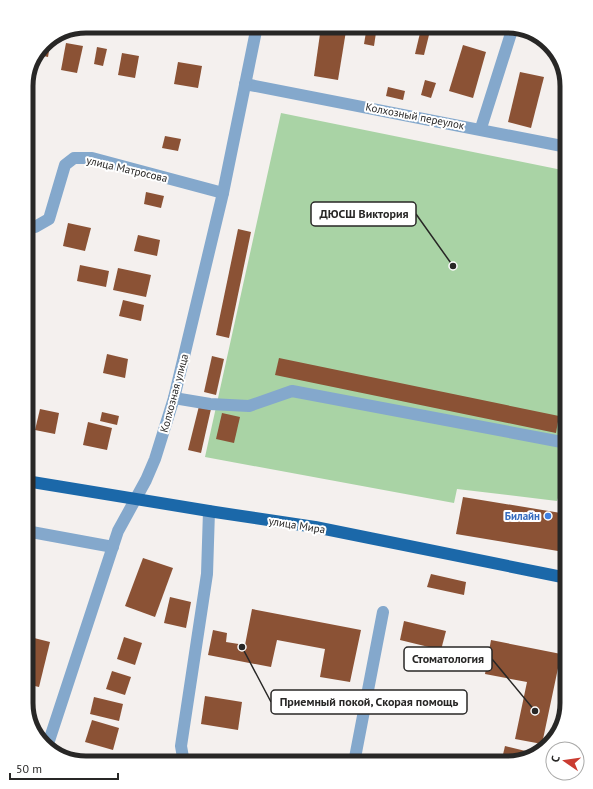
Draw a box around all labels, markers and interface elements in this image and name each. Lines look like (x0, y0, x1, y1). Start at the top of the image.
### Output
street label: Колхозный переулок (365, 100, 466, 133)
street label: улица Матросова (85, 153, 169, 185)
callout: ДЮСШ Виктория (311, 202, 416, 226)
text: ДЮСШ Виктория (319, 206, 409, 221)
street label: Колхозная улица (157, 352, 191, 434)
place label: Билайн (505, 509, 540, 523)
marker: Билайн (543, 511, 553, 521)
street label: улица Мира (268, 514, 326, 536)
callout: Стоматология (404, 647, 492, 671)
text: Стоматология (412, 651, 484, 666)
callout: Приемный покой, Скорая помощь (271, 690, 467, 714)
text: Приемный покой, Скорая помощь (280, 694, 458, 709)
north arrow (545, 741, 585, 781)
text: С (548, 754, 563, 763)
scale bar (10, 755, 118, 781)
text: 50 m (16, 761, 42, 776)

